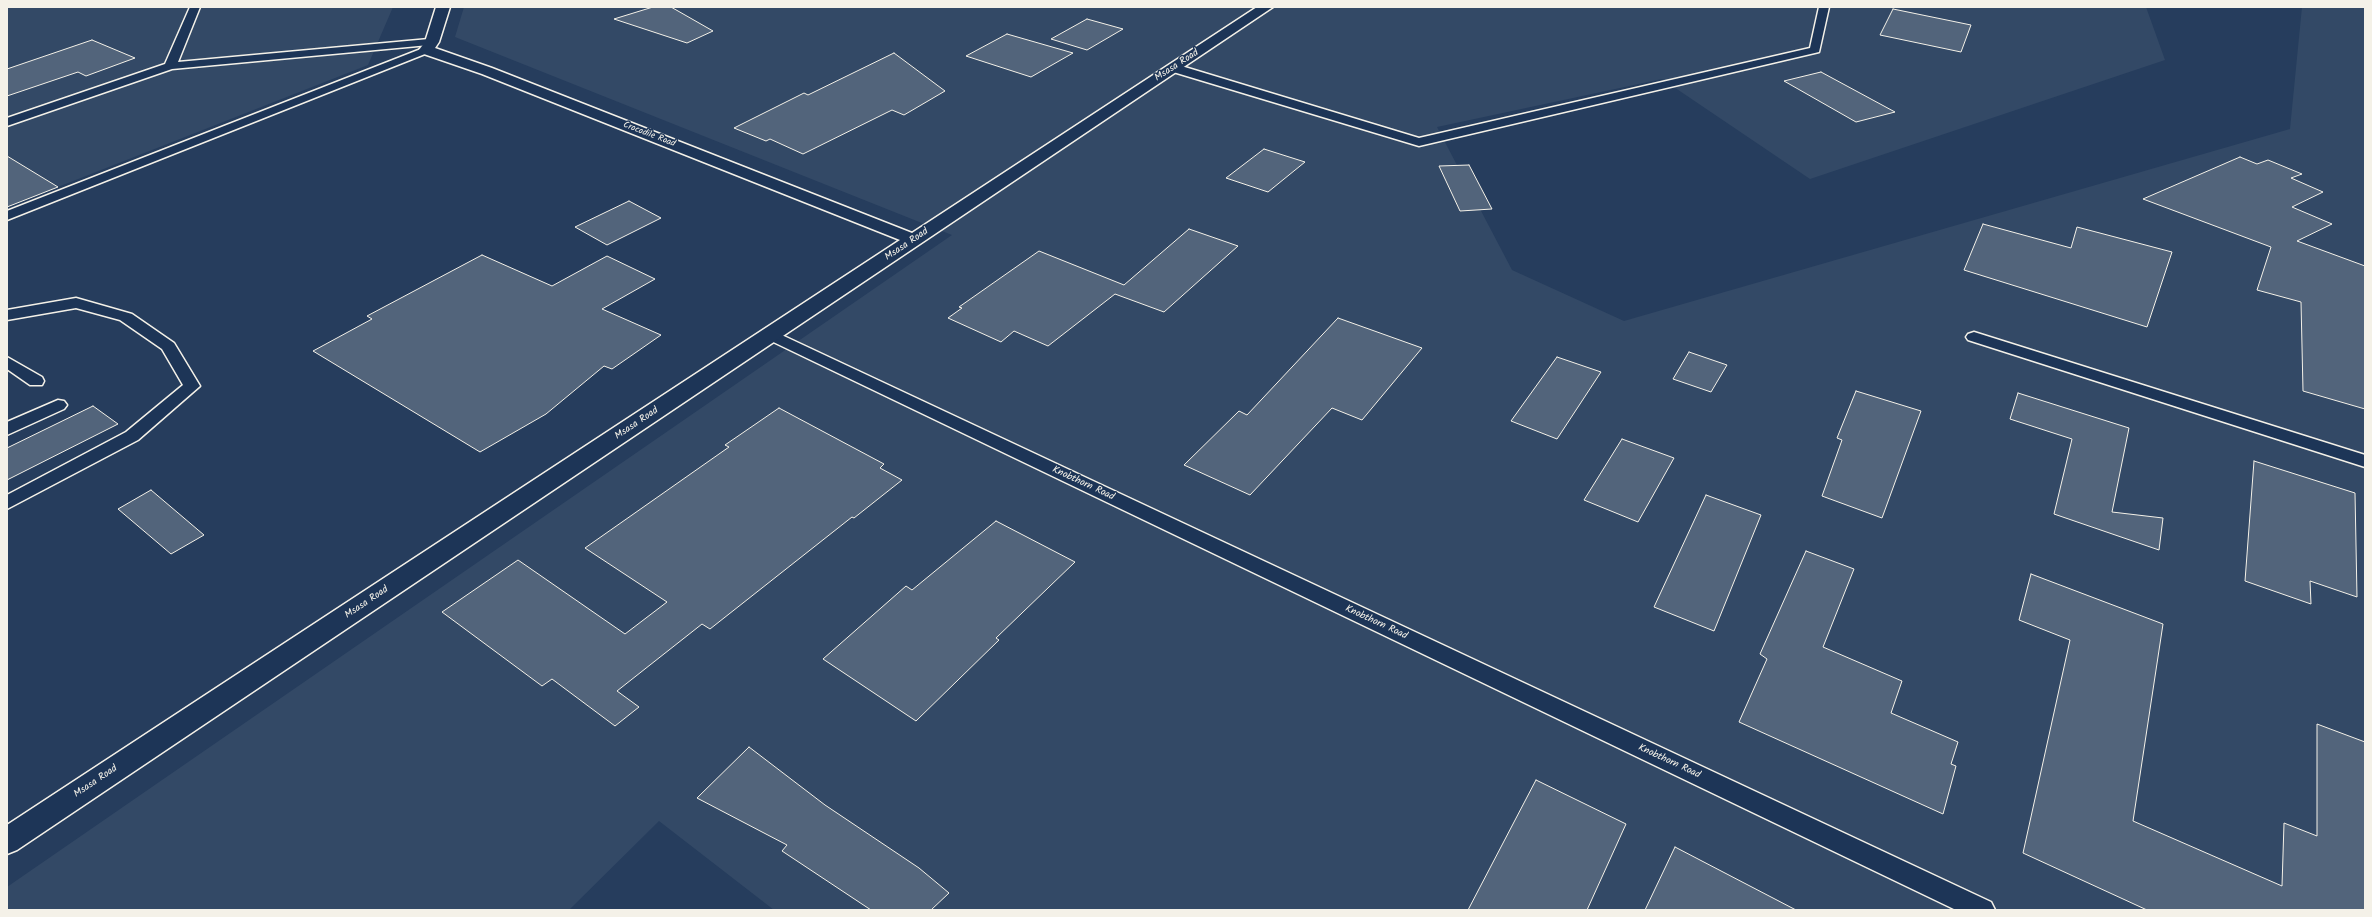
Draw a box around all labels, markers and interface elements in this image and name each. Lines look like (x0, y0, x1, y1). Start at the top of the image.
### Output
street label: Msasa Road (1153, 47, 1201, 85)
street label: Crocodile Road (621, 120, 677, 150)
street label: Msasa Road (883, 226, 931, 264)
street label: Msasa Road (613, 405, 661, 443)
street label: Knobthorn Road (1050, 464, 1116, 504)
street label: Msasa Road (343, 584, 391, 622)
street label: Knobthorn Road (1343, 603, 1409, 643)
street label: Knobthorn Road (1636, 742, 1702, 782)
street label: Msasa Road (72, 763, 120, 801)

